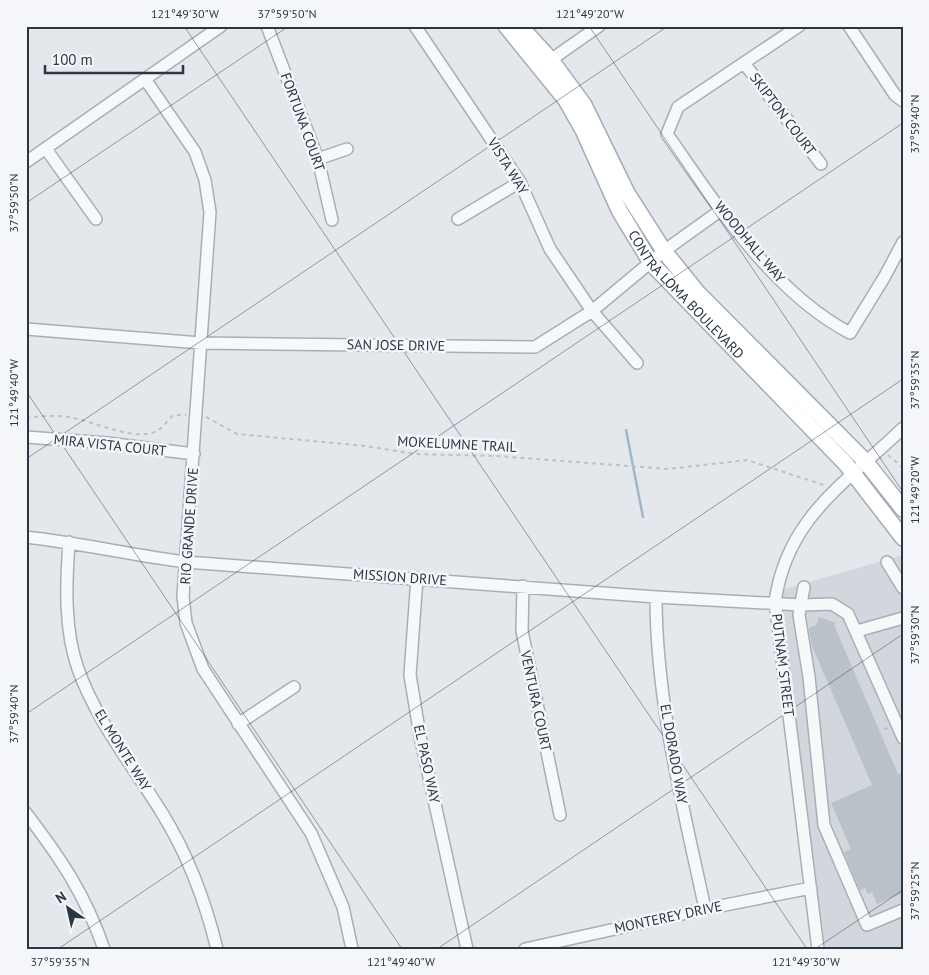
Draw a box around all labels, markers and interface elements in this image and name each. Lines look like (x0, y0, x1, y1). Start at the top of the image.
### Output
text: 121°49'30"W (151, 6, 219, 21)
text: 37°59'50"N (257, 6, 317, 21)
text: 121°49'20"W (556, 6, 624, 21)
scale bar (45, 42, 182, 74)
text: 100 m (52, 50, 93, 69)
street label: SKIPTON COURT (746, 69, 820, 159)
street label: FORTUNA COURT (277, 70, 329, 174)
text: 37°59'40"N (907, 94, 922, 154)
street label: VISTA WAY (483, 133, 533, 198)
text: 37°59'50"N (6, 173, 21, 233)
street label: WOODHALL WAY (711, 198, 789, 287)
street label: CONTRA LOMA BOULEVARD (624, 227, 748, 363)
street label: SAN JOSE DRIVE (347, 335, 445, 355)
text: 37°59'35"N (907, 350, 922, 410)
text: 121°49'40"W (6, 359, 21, 427)
street label: MIRA VISTA COURT (53, 430, 167, 460)
street label: MOKELUMNE TRAIL (397, 432, 517, 456)
text: 121°49'20"W (907, 456, 922, 524)
street label: RIO GRANDE DRIVE (176, 467, 202, 585)
street label: MISSION DRIVE (353, 565, 447, 589)
text: 37°59'30"N (907, 605, 922, 665)
street label: PUTNAM STREET (768, 613, 798, 718)
street label: VENTURA COURT (516, 648, 556, 753)
text: 37°59'40"N (6, 684, 21, 744)
street label: EL DORADO WAY (656, 703, 692, 806)
street label: EL MONTE WAY (91, 706, 155, 794)
street label: EL PASO WAY (410, 723, 444, 805)
text: 37°59'25"N (907, 861, 922, 921)
north arrow (42, 882, 92, 932)
text: N (52, 887, 70, 907)
street label: MONTEREY DRIVE (613, 897, 723, 937)
text: 37°59'35"N (30, 954, 90, 969)
text: 121°49'40"W (367, 954, 435, 969)
text: 121°49'30"W (772, 954, 840, 969)

